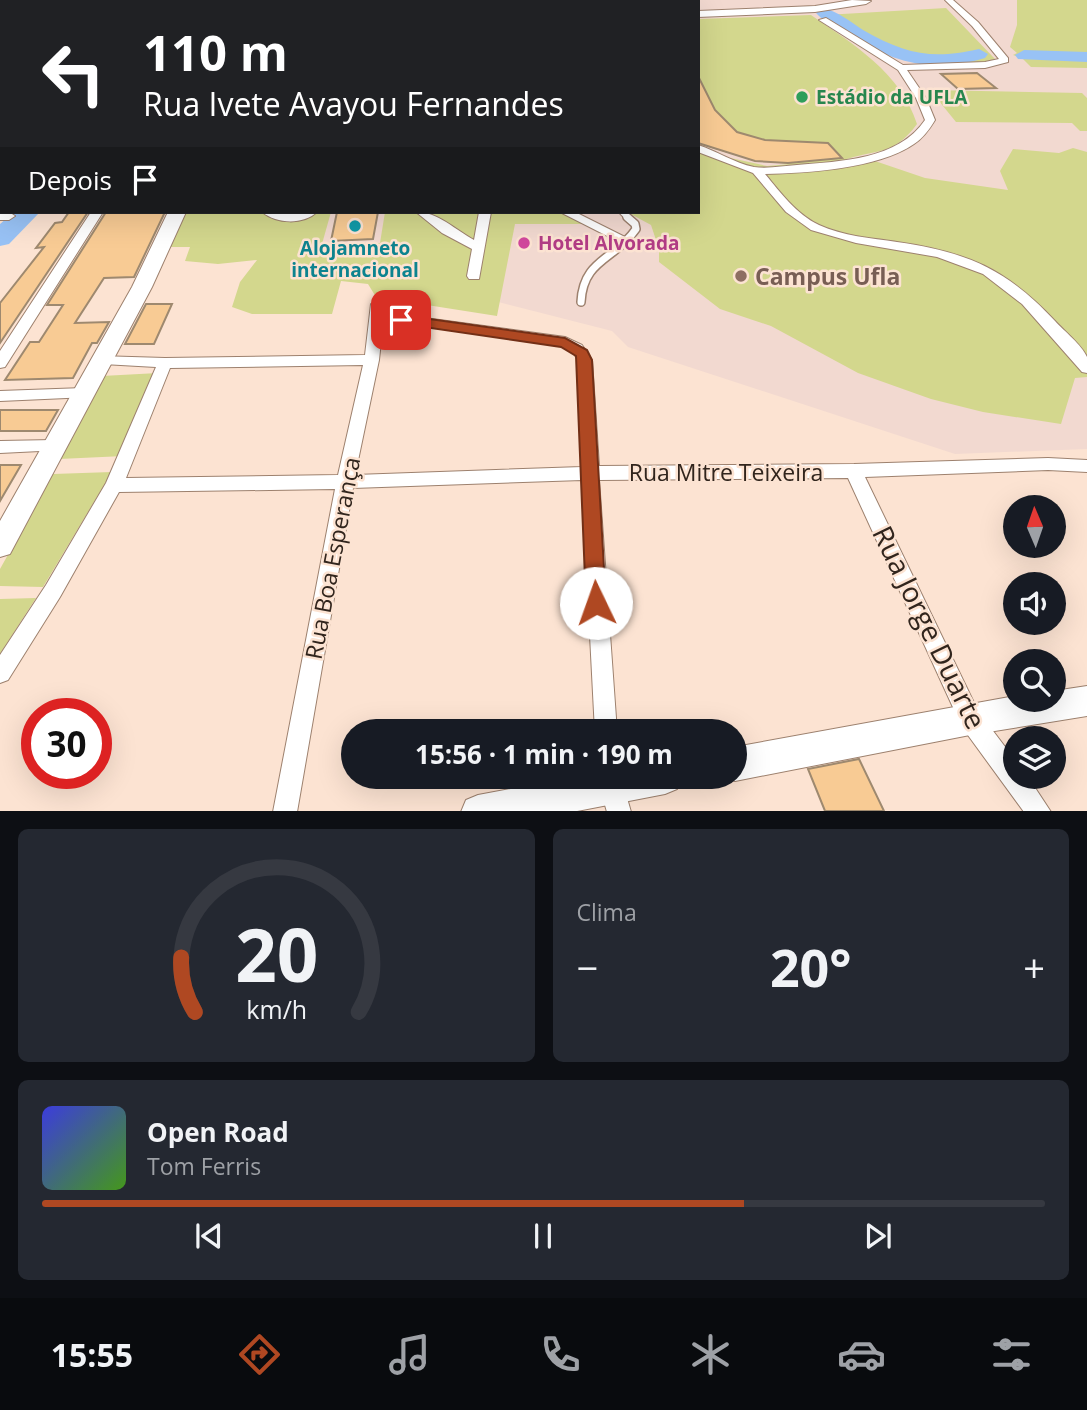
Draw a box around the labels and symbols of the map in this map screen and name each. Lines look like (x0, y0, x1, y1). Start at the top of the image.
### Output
place label: Estádio da UFLA (816, 84, 968, 110)
marker: Estádio da UFLA (794, 89, 810, 105)
marker: Alojamneto internacional (347, 218, 363, 234)
place label: Hotel Alvorada (538, 230, 680, 256)
place label: Alojamneto internacional (291, 235, 419, 283)
marker: Hotel Alvorada (516, 235, 532, 251)
place label: Campus Ufla (755, 260, 900, 292)
marker: Campus Ufla (733, 268, 749, 284)
pin (371, 290, 431, 350)
street label: Rua Boa Esperança (297, 454, 367, 662)
street label: Rua Mitre Teixeira (629, 456, 823, 488)
north arrow (1003, 495, 1066, 558)
street label: Rua Jorge Duarte (864, 519, 996, 735)
position arrow (559, 566, 633, 640)
speed limit sign: 30 (21, 698, 112, 789)

